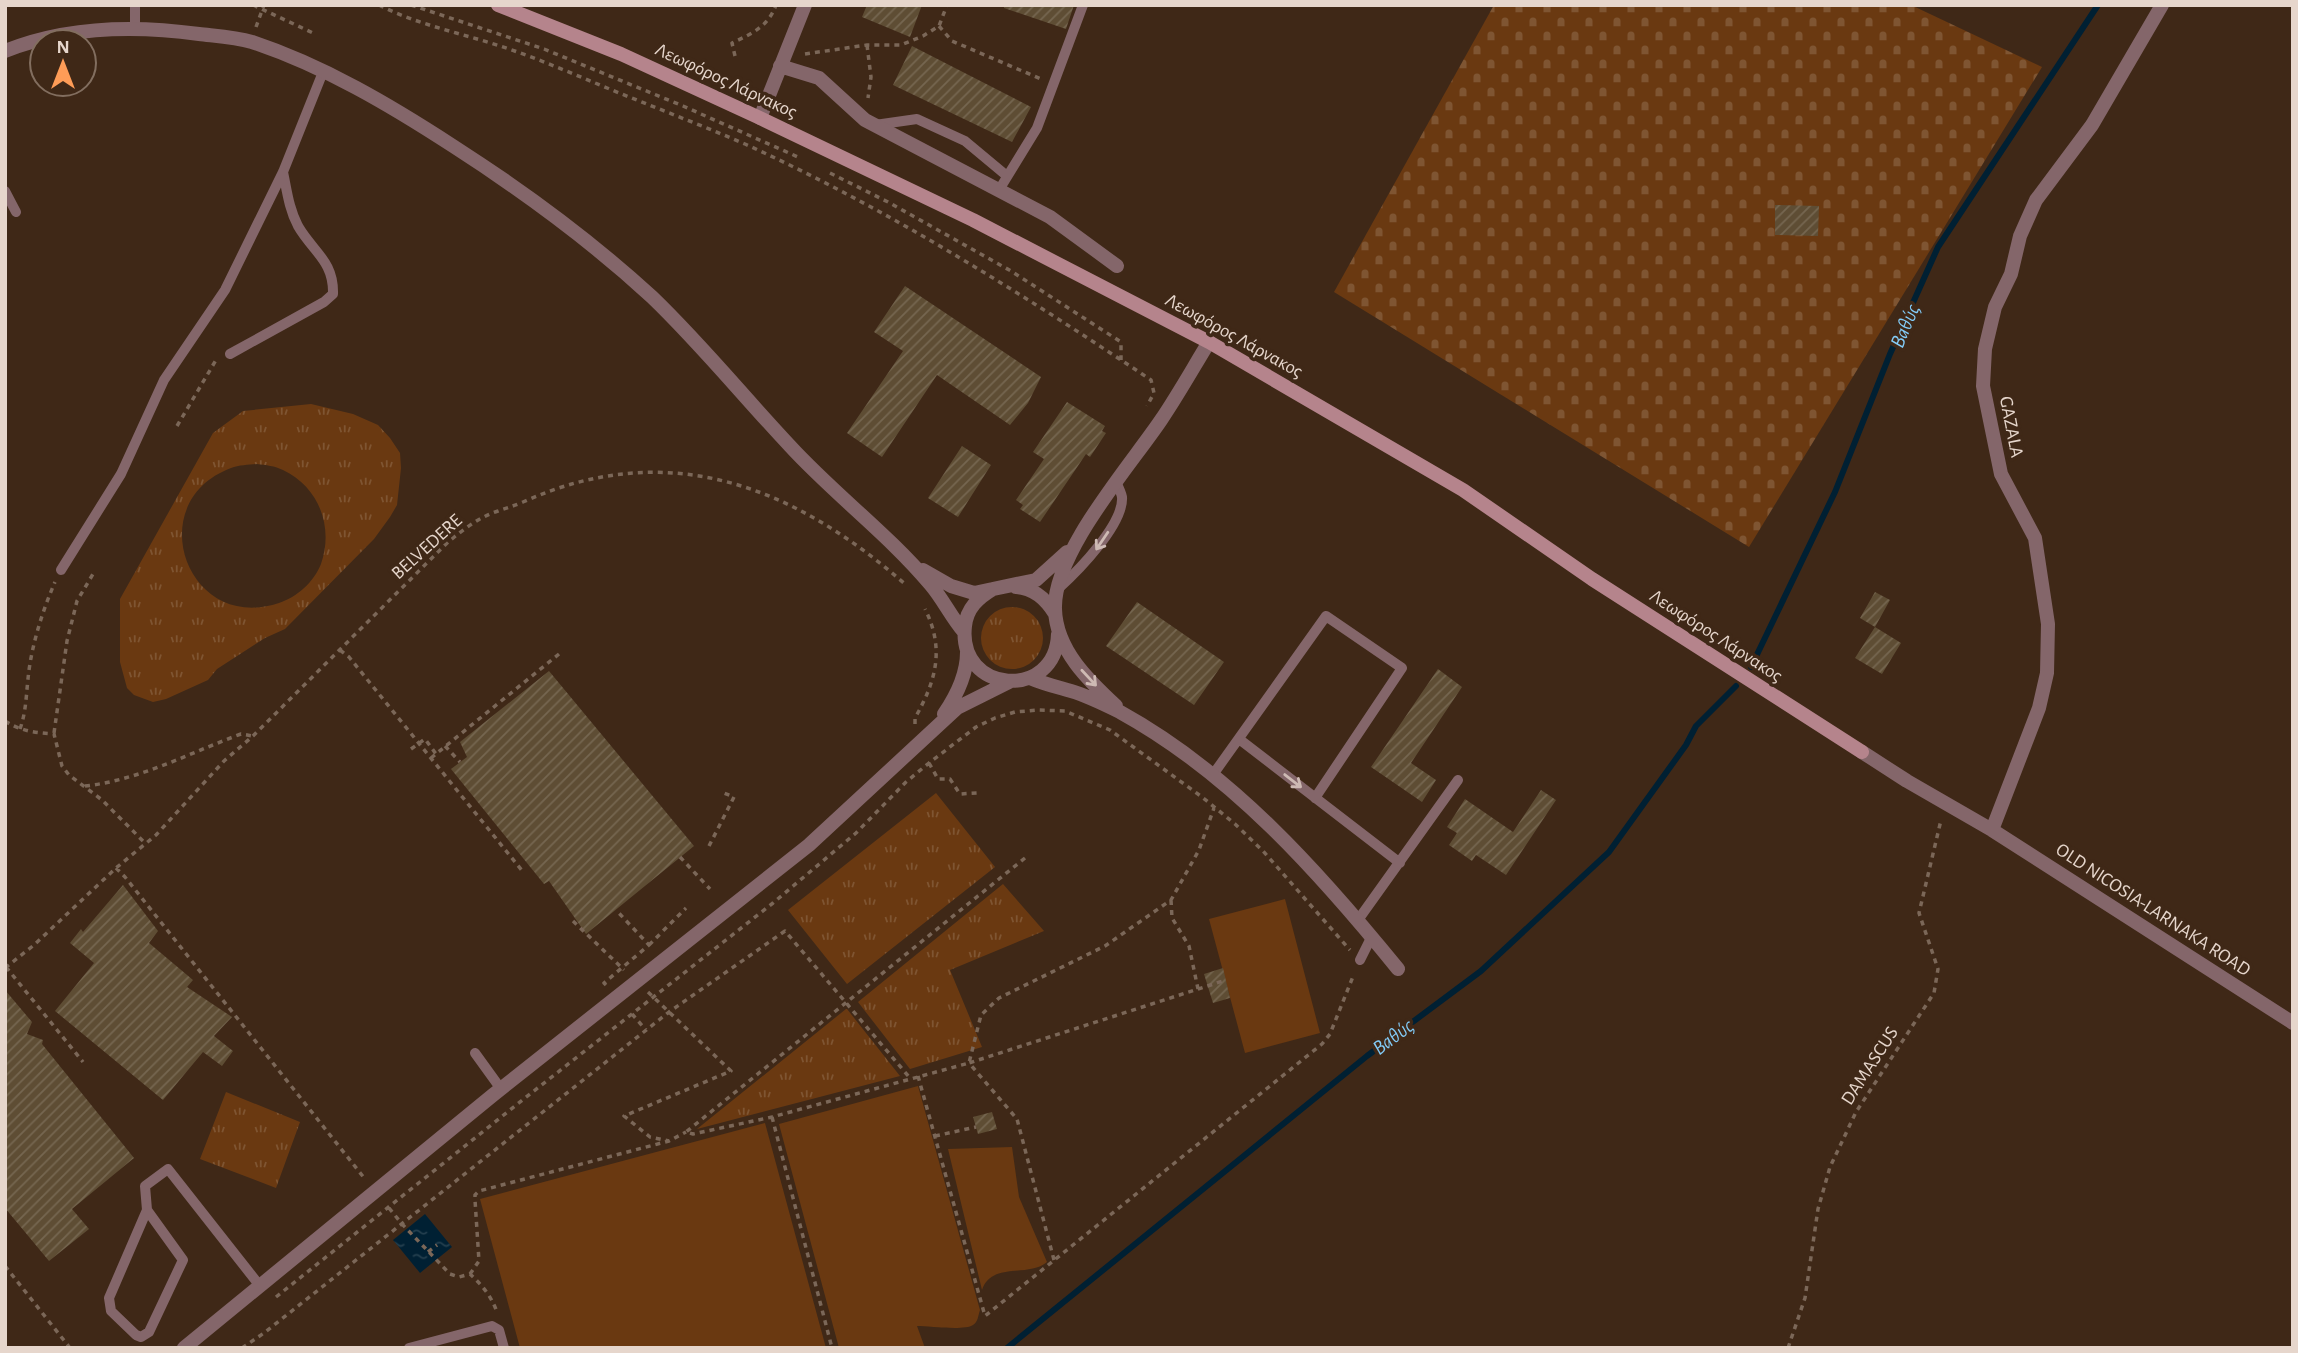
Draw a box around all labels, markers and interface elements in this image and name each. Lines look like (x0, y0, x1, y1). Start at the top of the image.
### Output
north arrow (28, 28, 98, 98)
text: N (56, 38, 70, 57)
street label: Λεωφόρος Λάρνακος (652, 40, 800, 122)
street label: Λεωφόρος Λάρνακος (1162, 290, 1306, 382)
water label: Βαθύς (1887, 300, 1924, 351)
street label: GAZALA (1996, 395, 2026, 459)
street label: BELVEDERE (388, 511, 466, 583)
one-way arrow (1095, 531, 1109, 550)
street label: Λεωφόρος Λάρνακος (1646, 586, 1786, 686)
one-way arrow (1080, 669, 1097, 686)
one-way arrow (1283, 773, 1302, 788)
street label: OLD NICOSIA-LARNAKA ROAD (2052, 840, 2254, 980)
water label: Βαθύς (1369, 1015, 1418, 1059)
street label: DAMASCUS (1838, 1024, 1902, 1108)

